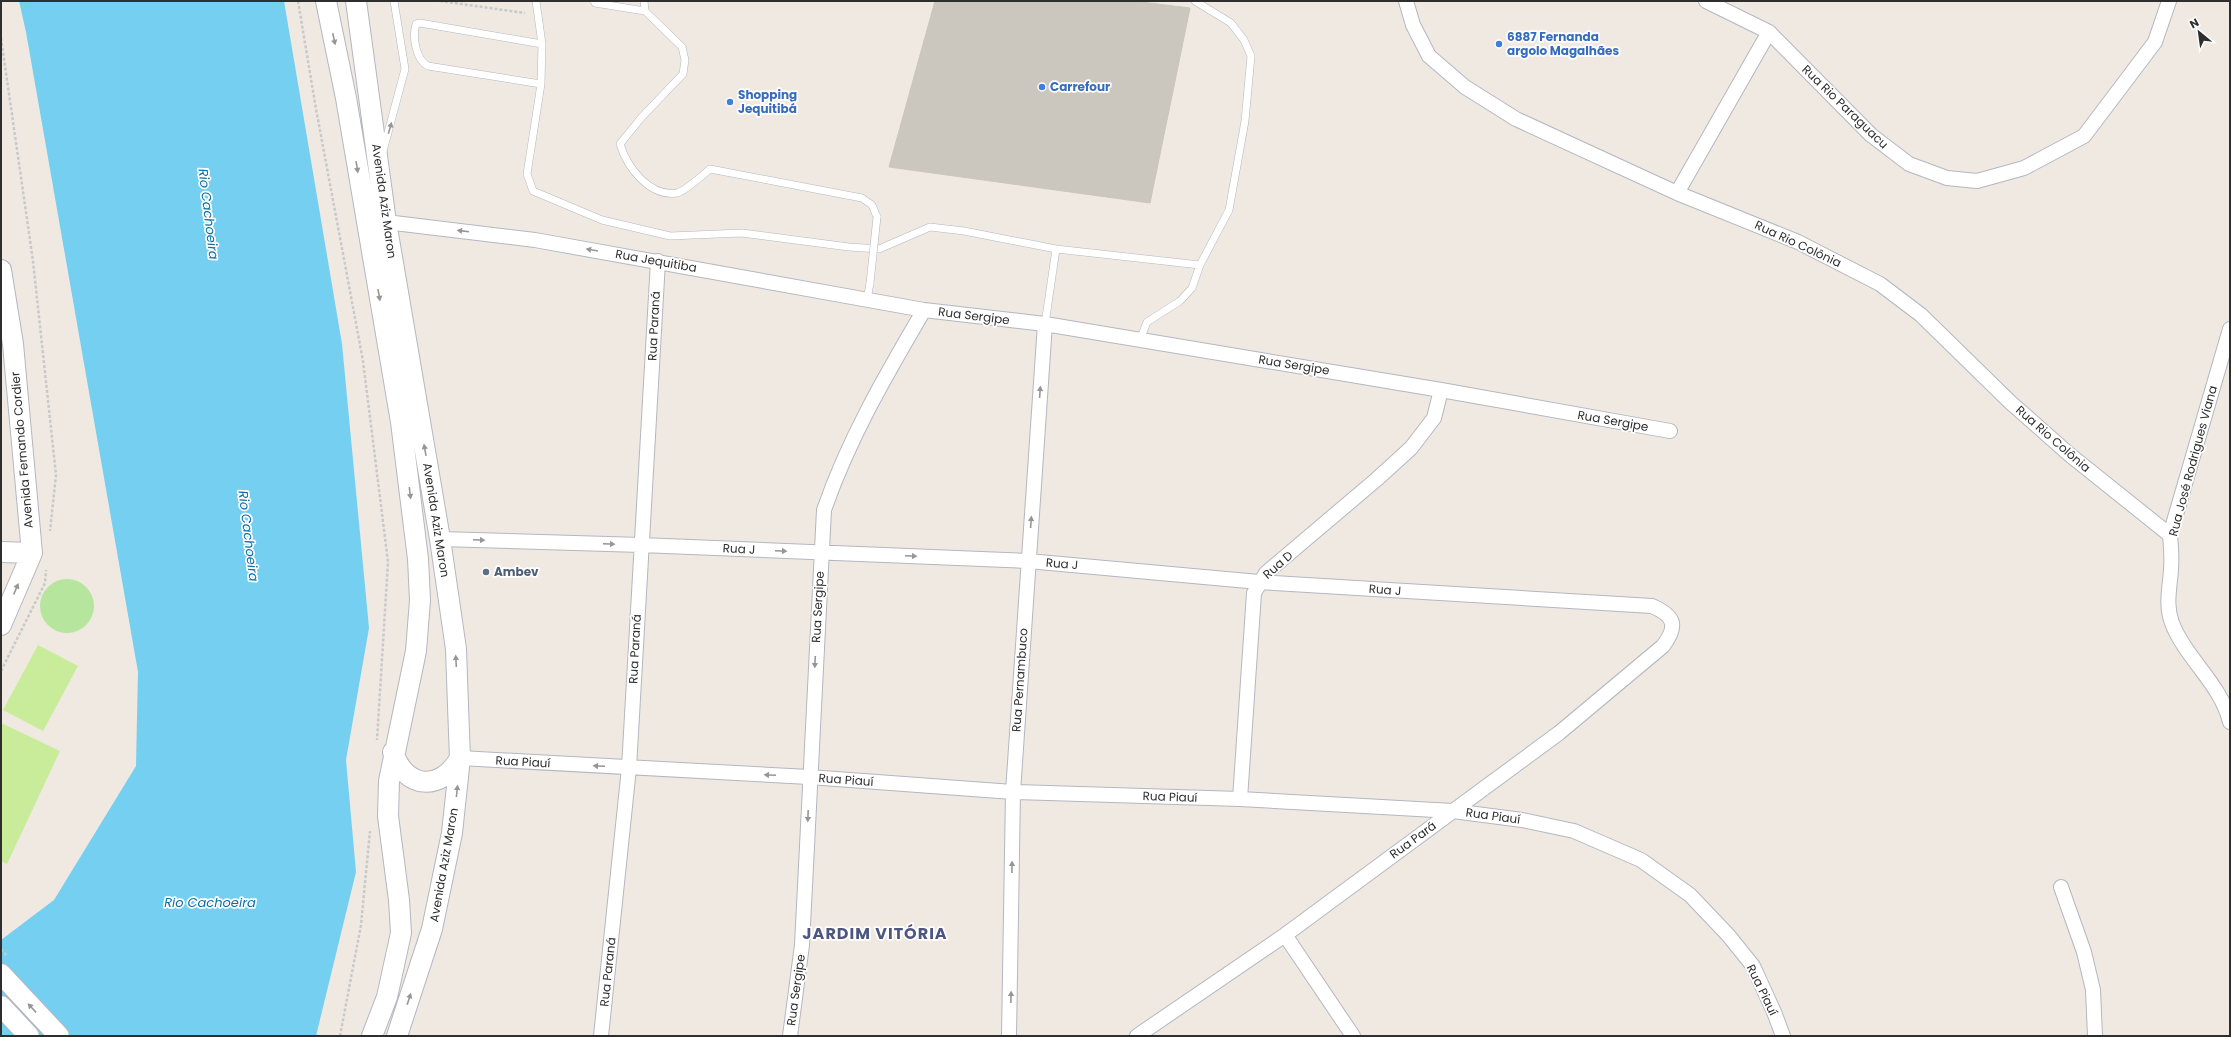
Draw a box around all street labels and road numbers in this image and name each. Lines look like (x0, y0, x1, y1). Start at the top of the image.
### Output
street label: Rua Rio Paraguacu (1798, 61, 1892, 152)
street label: Avenida Aziz Maron (368, 142, 401, 259)
street label: Rua Rio Colônia (1752, 216, 1844, 271)
street label: Rua Jequitiba (614, 245, 698, 276)
street label: Rua Paraná (643, 291, 664, 361)
street label: Rua Sergipe (937, 303, 1011, 328)
street label: Rua Sergipe (1257, 350, 1331, 379)
street label: Avenida Fernando Cordier (6, 371, 37, 529)
street label: Rua José Rodrigues Viana (2164, 384, 2221, 538)
street label: Rua Rio Colônia (2012, 401, 2094, 476)
street label: Rua Sergipe (1576, 406, 1650, 435)
street label: Avenida Aziz Maron (419, 461, 454, 578)
street label: Rua J (722, 539, 756, 558)
street label: Rua D (1259, 547, 1296, 582)
street label: Rua J (1045, 554, 1079, 573)
street label: Rua Sergipe (807, 571, 828, 643)
street label: Rua J (1368, 580, 1402, 599)
street label: Rua Paraná (624, 614, 645, 684)
street label: Rua Pernambuco (1007, 627, 1032, 732)
street label: Rua Piauí (495, 752, 551, 771)
street label: Rua Piauí (818, 769, 874, 790)
street label: Rua Piauí (1142, 787, 1198, 806)
street label: Rua Piauí (1465, 803, 1522, 828)
street label: Avenida Aziz Maron (425, 806, 462, 923)
street label: Rua Pará (1386, 817, 1440, 862)
street label: Rua Paraná (595, 936, 620, 1008)
street label: Rua Sergipe (782, 953, 809, 1027)
street label: Rua Piauí (1743, 961, 1782, 1018)

